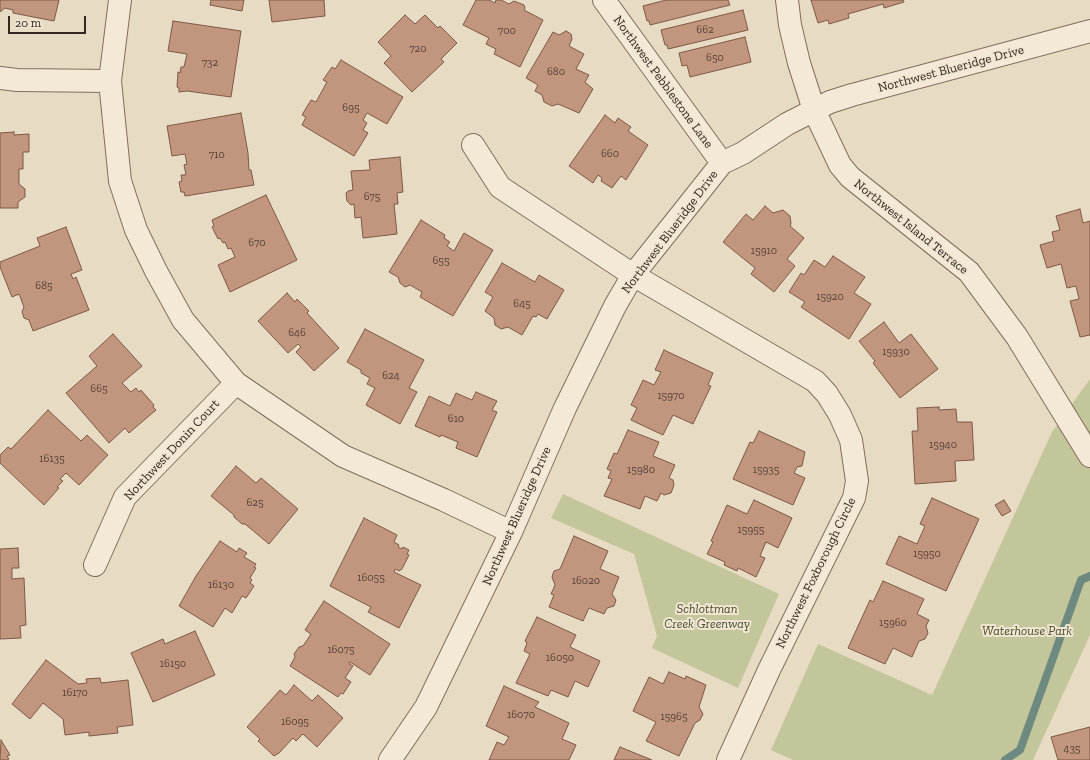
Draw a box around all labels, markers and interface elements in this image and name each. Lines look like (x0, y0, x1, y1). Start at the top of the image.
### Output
scale bar (10, 8, 88, 34)
street label: Northwest Pebblestone Lane (610, 13, 716, 151)
text: 20 m (15, 16, 41, 30)
house number: 662 (696, 23, 714, 37)
house number: 700 (498, 24, 516, 38)
house number: 720 (409, 42, 427, 56)
street label: Northwest Blueridge Drive (876, 42, 1026, 96)
house number: 650 (706, 51, 724, 65)
house number: 732 (202, 56, 218, 70)
house number: 680 (547, 65, 565, 79)
house number: 695 (342, 101, 360, 115)
house number: 660 (601, 147, 619, 161)
house number: 710 (209, 148, 225, 162)
street label: Northwest Blueridge Drive (619, 167, 721, 297)
street label: Northwest Island Terrace (851, 176, 971, 278)
house number: 675 (364, 190, 380, 204)
house number: 670 (248, 236, 266, 250)
house number: 15910 (751, 244, 777, 258)
house number: 655 (432, 254, 450, 268)
house number: 685 (35, 279, 53, 293)
house number: 15920 (816, 290, 844, 304)
house number: 645 (513, 297, 531, 311)
house number: 646 (288, 326, 306, 340)
house number: 15930 (882, 345, 910, 359)
house number: 624 (382, 369, 400, 383)
house number: 665 (90, 382, 108, 396)
house number: 15970 (657, 389, 685, 403)
street label: Northwest Donin Court (121, 396, 223, 504)
house number: 610 (448, 412, 464, 426)
house number: 15940 (929, 438, 957, 452)
street label: Northwest Blueridge Drive (479, 444, 555, 588)
house number: 16135 (39, 452, 65, 466)
house number: 15980 (627, 463, 655, 477)
house number: 15935 (753, 463, 779, 477)
street label: Northwest Foxborough Circle (773, 495, 859, 651)
house number: 625 (246, 496, 264, 510)
house number: 15955 (738, 523, 764, 537)
house number: 15950 (913, 547, 941, 561)
house number: 16055 (357, 571, 385, 585)
house number: 16020 (572, 574, 600, 588)
house number: 16130 (208, 578, 234, 592)
park label: Schlottman Creek Greenway (664, 601, 750, 632)
house number: 15960 (879, 616, 907, 630)
park label: Waterhouse Park (982, 623, 1072, 639)
house number: 16075 (327, 643, 355, 657)
house number: 16050 (546, 651, 574, 665)
house number: 16150 (160, 657, 186, 671)
house number: 16170 (62, 686, 88, 700)
house number: 16070 (507, 708, 535, 722)
house number: 15965 (660, 710, 688, 724)
house number: 16095 (281, 715, 309, 729)
house number: 435 (1064, 742, 1080, 756)

